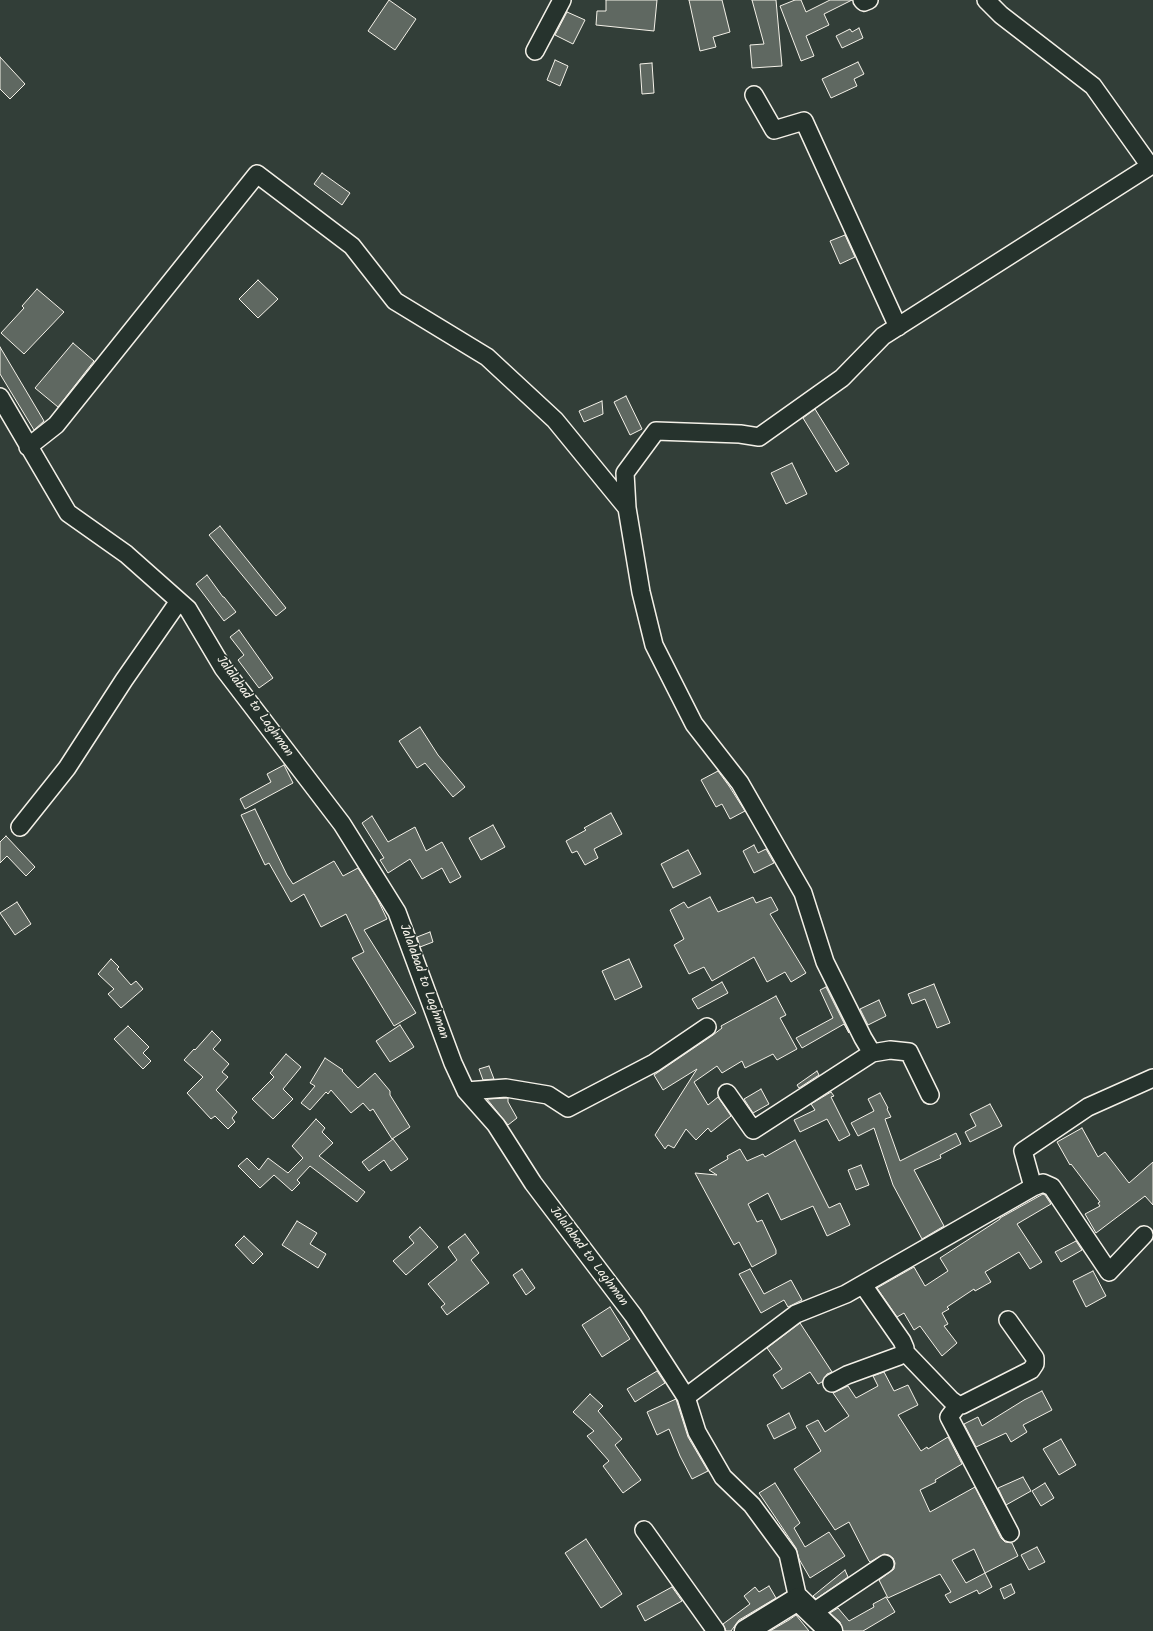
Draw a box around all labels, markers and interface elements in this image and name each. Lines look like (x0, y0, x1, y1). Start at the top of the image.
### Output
street label: Jalalabad to Laghman (212, 653, 296, 761)
street label: Jalalabad to Laghman (395, 922, 451, 1042)
street label: Jalalabad to Laghman (545, 1204, 631, 1310)

